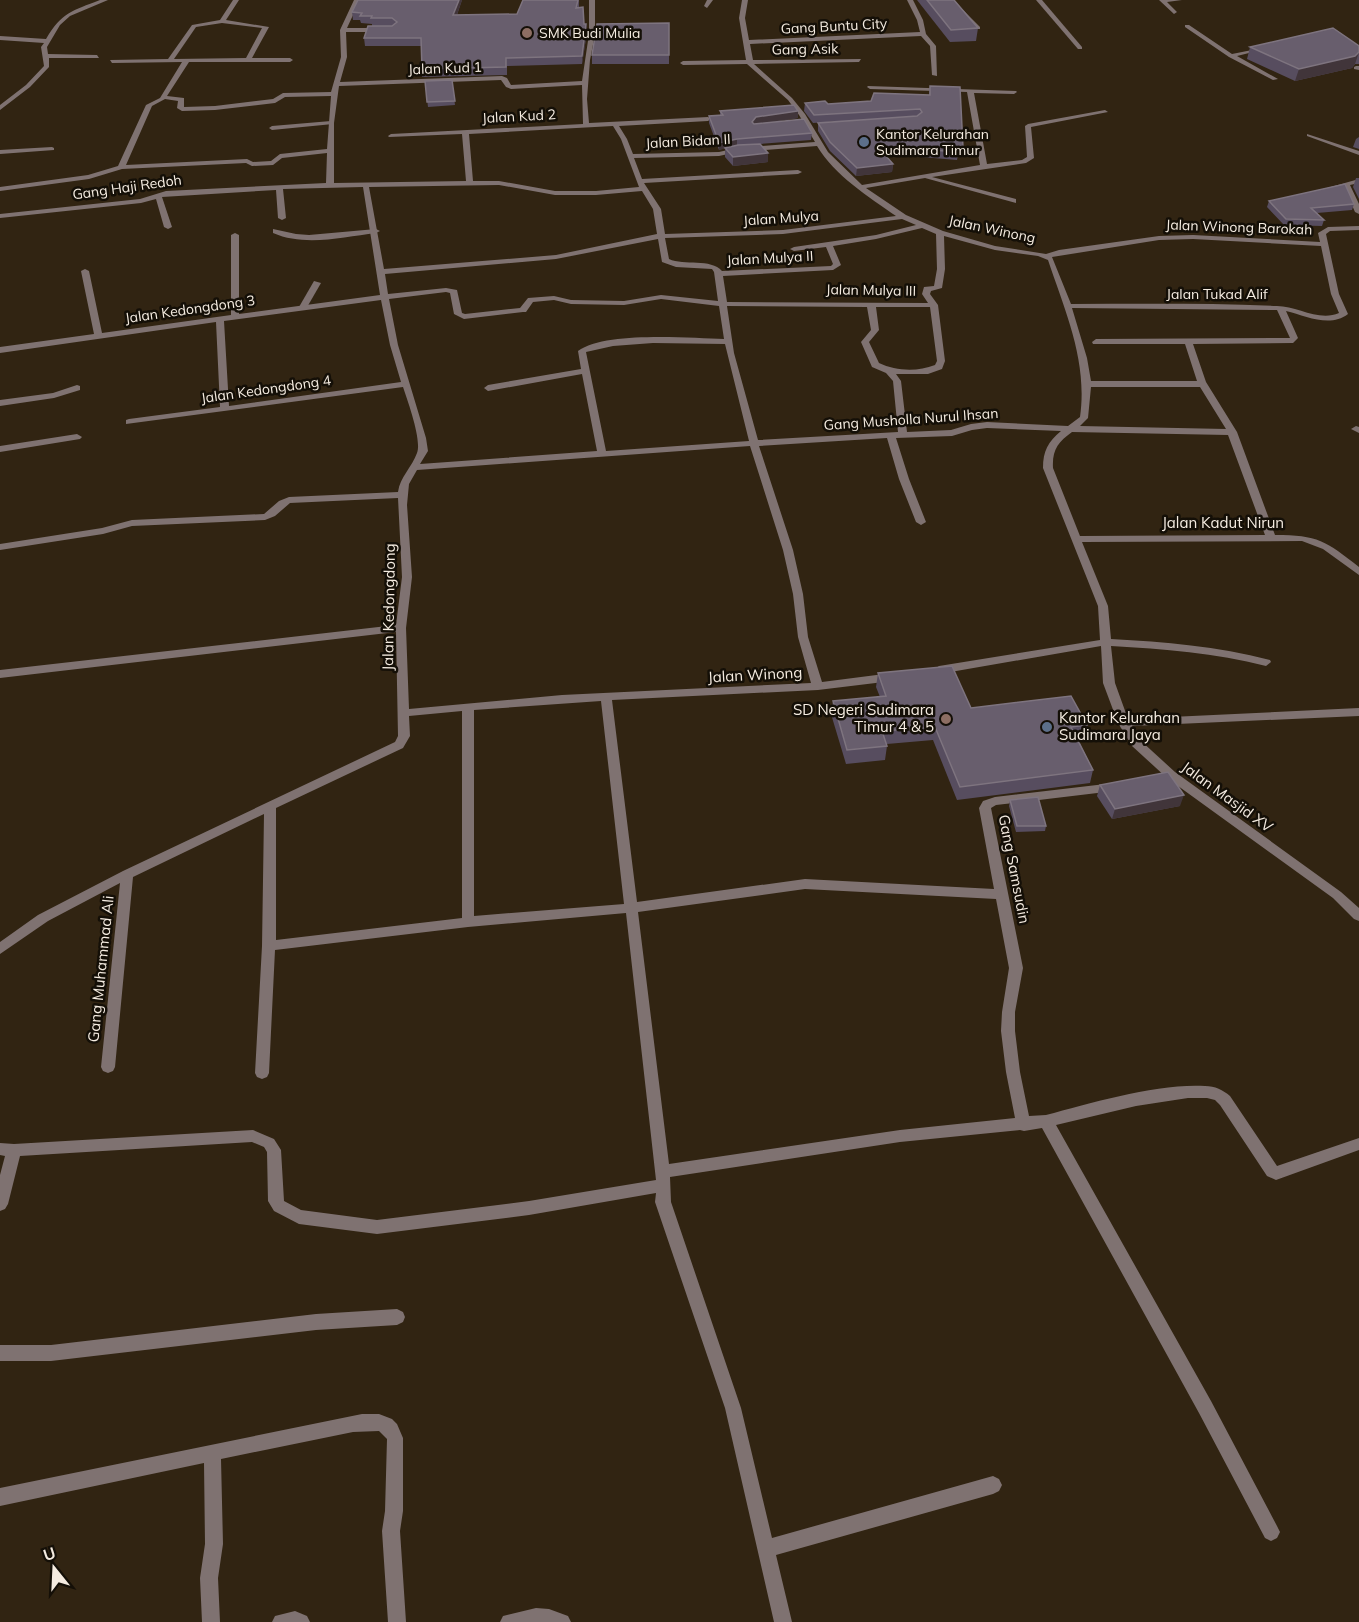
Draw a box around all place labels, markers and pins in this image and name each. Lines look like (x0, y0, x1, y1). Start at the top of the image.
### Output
place label: SMK Budi Mulia (539, 24, 640, 42)
marker: SMK Budi Mulia (520, 26, 534, 40)
place label: Kantor Kelurahan Sudimara Timur (876, 125, 989, 159)
marker: Kantor Kelurahan Sudimara Timur (857, 135, 871, 149)
place label: SD Negeri Sudimara Timur 4 & 5 (793, 700, 934, 736)
place label: Kantor Kelurahan Sudimara Jaya (1059, 708, 1180, 744)
marker: SD Negeri Sudimara Timur 4 & 5 (939, 712, 953, 726)
marker: Kantor Kelurahan Sudimara Jaya (1040, 720, 1054, 734)

